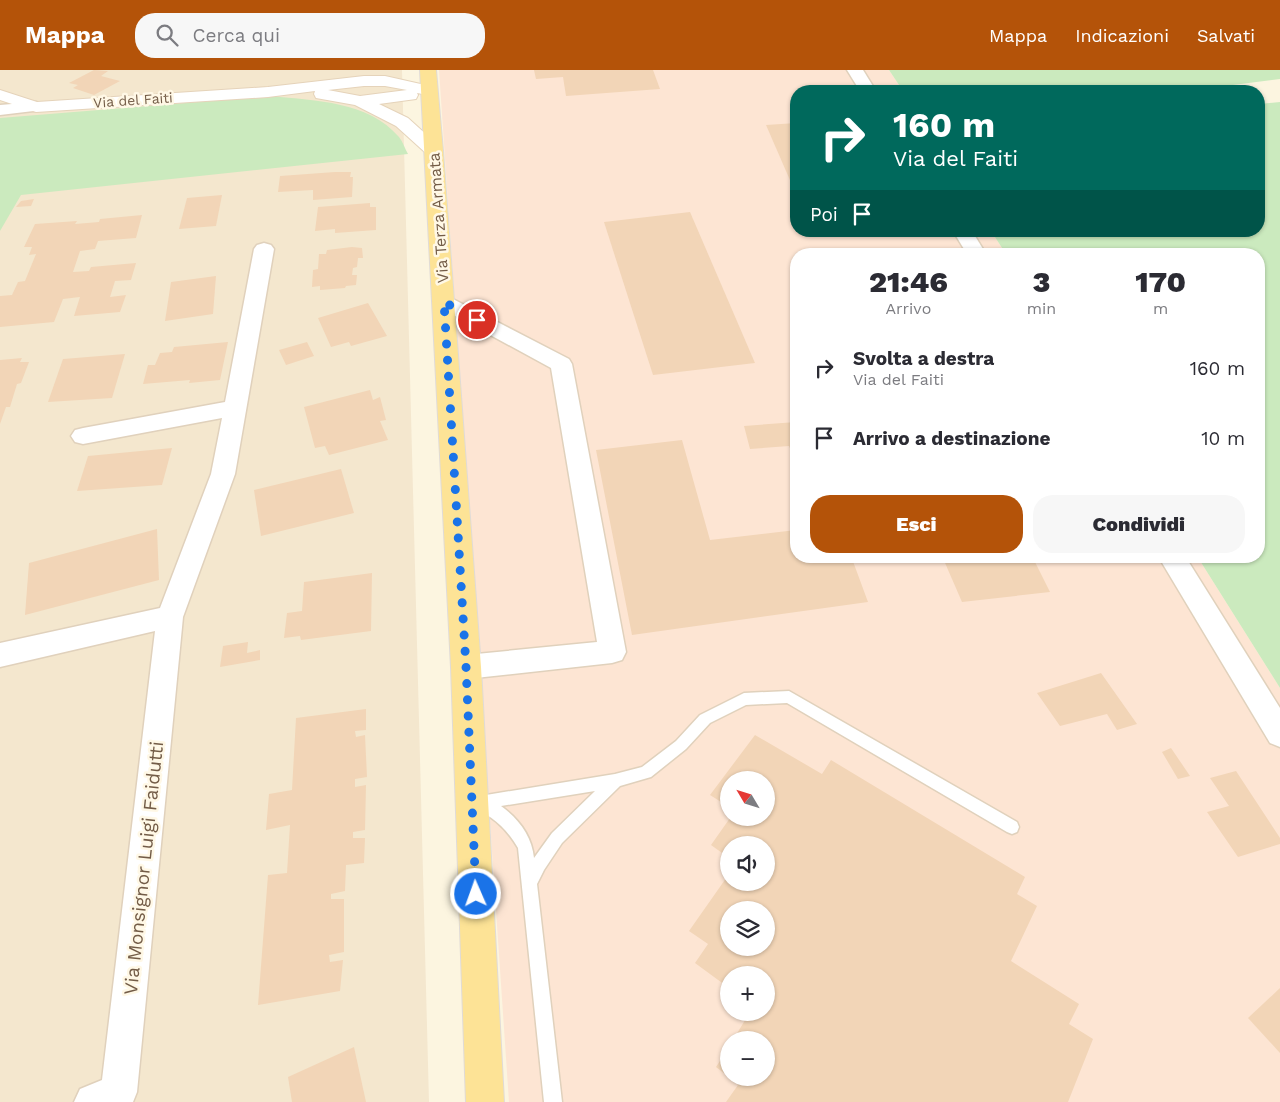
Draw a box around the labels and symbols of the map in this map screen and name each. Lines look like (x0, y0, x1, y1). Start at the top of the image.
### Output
street label: Via del Faiti (93, 89, 173, 111)
street label: Via Terza Armata (424, 152, 453, 284)
pin (456, 299, 498, 341)
street label: Via Monsignor Luigi Faidutti (119, 740, 168, 996)
north arrow (720, 771, 775, 826)
position arrow (449, 867, 501, 919)

